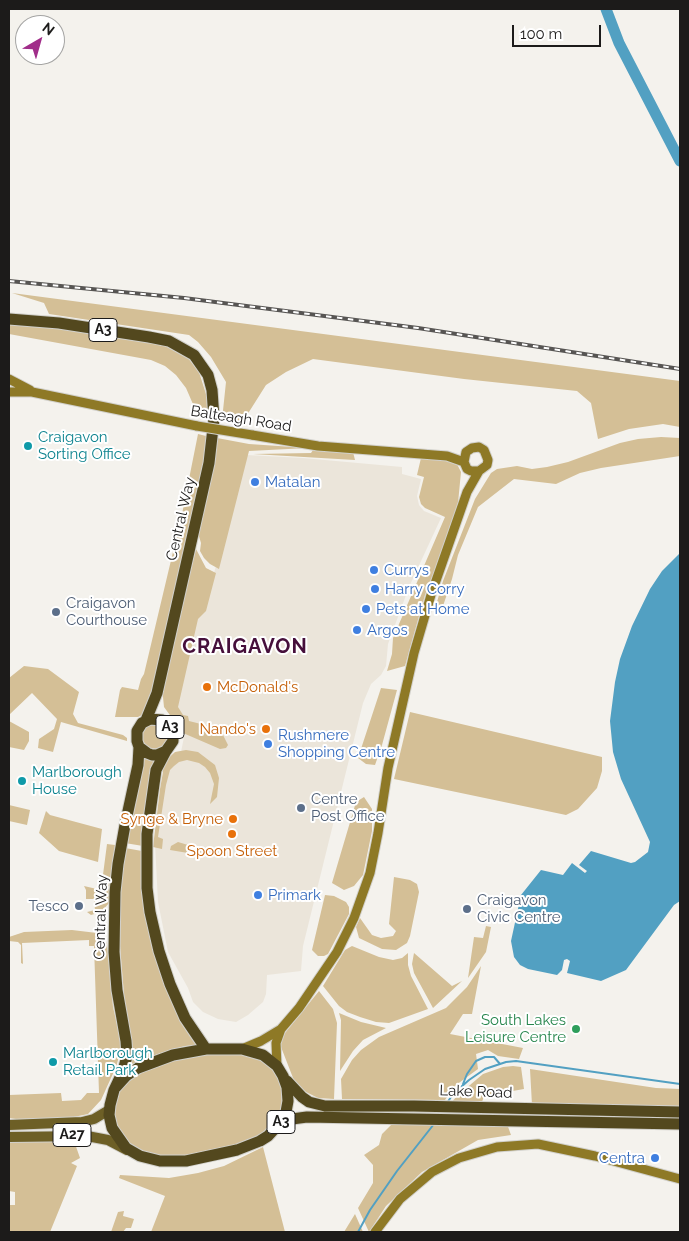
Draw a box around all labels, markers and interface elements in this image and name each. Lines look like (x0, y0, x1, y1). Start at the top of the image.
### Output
north arrow (15, 15, 65, 65)
scale bar (514, 15, 603, 47)
text: N (39, 19, 58, 39)
text: 100 m (520, 25, 562, 43)
road number: A3 (89, 318, 117, 342)
street label: Balteagh Road (189, 402, 293, 436)
place label: Craigavon Sorting Office (38, 428, 131, 463)
marker: Craigavon Sorting Office (22, 440, 34, 452)
place label: Matalan (265, 473, 320, 491)
street label: Central Way (163, 476, 199, 562)
marker: Matalan (249, 476, 261, 488)
place label: Currys (384, 561, 429, 579)
marker: Currys (368, 564, 380, 576)
place label: Harry Corry (385, 580, 465, 598)
marker: Harry Corry (369, 583, 381, 595)
place label: Craigavon Courthouse (66, 594, 147, 629)
place label: Pets at Home (376, 600, 469, 618)
marker: Pets at Home (360, 603, 372, 615)
marker: Craigavon Courthouse (50, 606, 62, 618)
place label: Argos (367, 621, 408, 639)
marker: Argos (351, 624, 363, 636)
district label: CRAIGAVON (181, 635, 309, 659)
place label: McDonald's (217, 678, 298, 696)
marker: McDonald's (201, 681, 213, 693)
road number: A3 (156, 716, 184, 739)
place label: Nando's (199, 720, 256, 738)
marker: Nando's (260, 723, 272, 735)
place label: Rushmere Shopping Centre (278, 726, 395, 761)
marker: Rushmere Shopping Centre (262, 738, 274, 750)
place label: Marlborough House (32, 763, 122, 798)
marker: Marlborough House (16, 775, 28, 787)
place label: Centre Post Office (311, 790, 384, 825)
marker: Centre Post Office (295, 802, 307, 814)
place label: Synge & Bryne (121, 810, 223, 828)
marker: Synge & Bryne (227, 813, 239, 825)
marker: Spoon Street (226, 828, 238, 840)
place label: Spoon Street (187, 842, 277, 860)
street label: Central Way (91, 874, 111, 960)
place label: Primark (268, 886, 321, 904)
marker: Primark (252, 889, 264, 901)
place label: Craigavon Civic Centre (477, 891, 561, 926)
place label: Tesco (28, 897, 69, 915)
marker: Tesco (73, 900, 85, 912)
marker: Craigavon Civic Centre (461, 903, 473, 915)
place label: South Lakes Leisure Centre (465, 1011, 566, 1046)
marker: South Lakes Leisure Centre (570, 1023, 582, 1035)
place label: Marlborough Retail Park (63, 1044, 153, 1079)
marker: Marlborough Retail Park (47, 1056, 59, 1068)
street label: Lake Road (439, 1082, 513, 1102)
road number: A3 (267, 1110, 295, 1134)
road number: A27 (53, 1124, 91, 1146)
place label: Centra (599, 1149, 645, 1167)
marker: Centra (649, 1152, 661, 1164)

